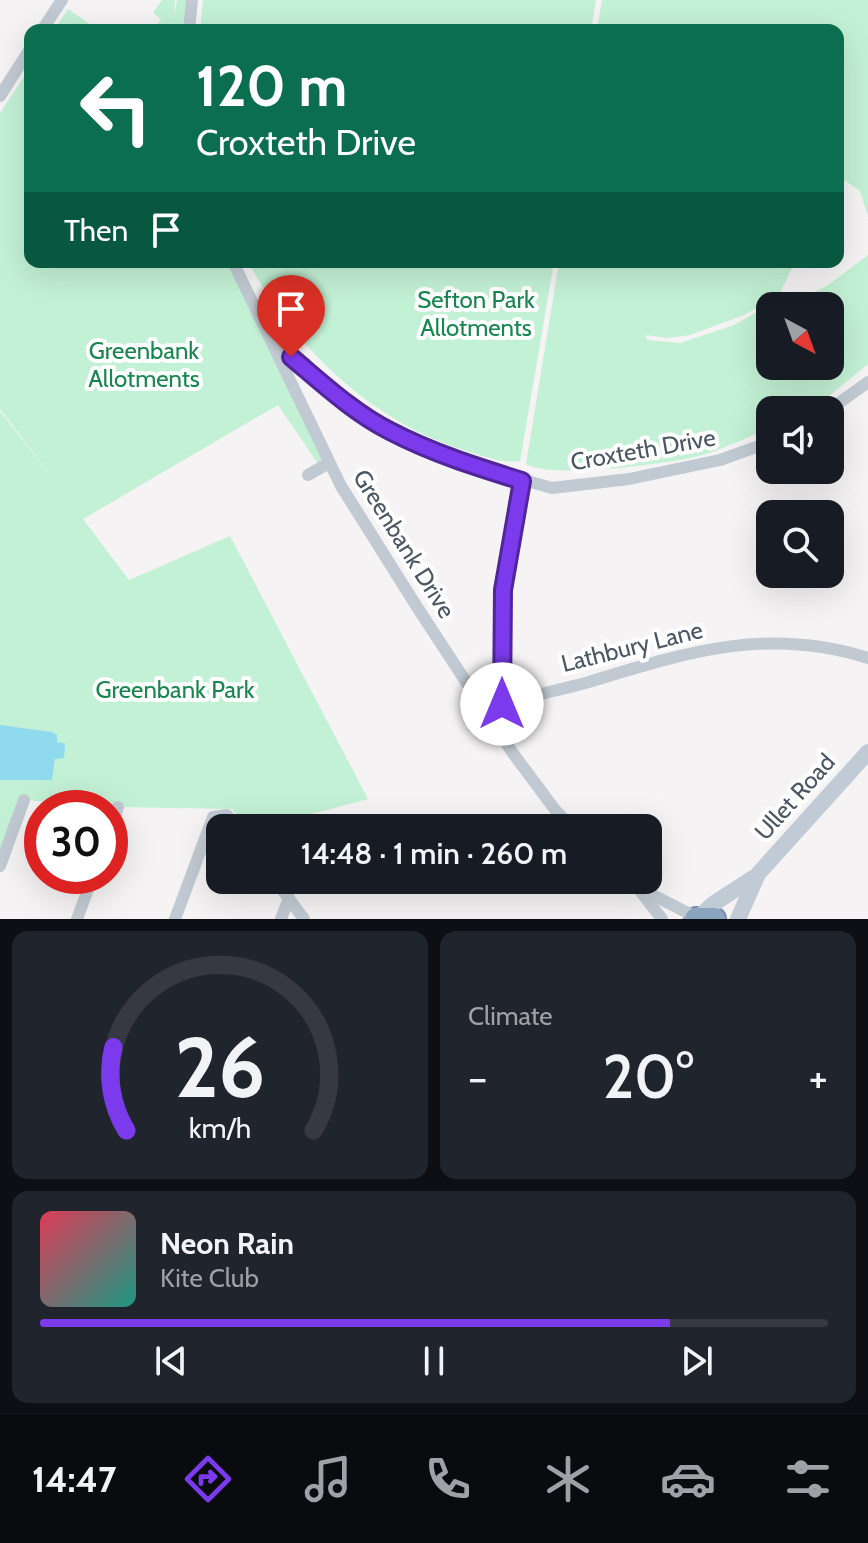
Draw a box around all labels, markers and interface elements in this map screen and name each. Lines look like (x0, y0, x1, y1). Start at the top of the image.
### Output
text: 120 m (196, 52, 347, 120)
icon: left (64, 56, 168, 160)
text: Croxteth Drive (196, 120, 416, 164)
icon: arrive (144, 208, 188, 252)
text: Then (64, 212, 128, 249)
pin (257, 275, 325, 357)
park label: Sefton Park Allotments (417, 285, 535, 342)
icon: arrive (269, 287, 313, 331)
north arrow (756, 292, 844, 380)
map controls (756, 292, 844, 588)
park label: Greenbank Allotments (88, 336, 200, 393)
button: sound (756, 396, 844, 484)
street label: Croxteth Drive (568, 422, 718, 477)
street label: Greenbank Drive (347, 464, 462, 623)
button: search (756, 500, 844, 588)
street label: Lathbury Lane (558, 615, 706, 678)
position arrow (460, 662, 544, 746)
park label: Greenbank Park (96, 675, 255, 704)
street label: Ullet Road (748, 748, 841, 846)
speed limit sign: 30 (24, 790, 128, 894)
text: 14:48 · 1 min · 260 m (301, 835, 567, 872)
text: Climate (468, 1000, 553, 1032)
text: 26 (175, 1017, 265, 1118)
text: 20° (602, 1040, 694, 1113)
text: − (468, 1051, 487, 1104)
text: + (809, 1051, 828, 1104)
text: km/h (189, 1110, 251, 1145)
text: Neon Rain (160, 1225, 294, 1262)
text: Kite Club (160, 1262, 259, 1294)
icon: previous (149, 1339, 193, 1383)
icon: pause (412, 1339, 456, 1383)
icon: next (675, 1339, 719, 1383)
icon: directions (180, 1451, 236, 1507)
icon: music (300, 1451, 356, 1507)
icon: phone (420, 1451, 476, 1507)
icon: climate (540, 1451, 596, 1507)
icon: car (660, 1451, 716, 1507)
icon: filters (780, 1451, 836, 1507)
text: 14:47 (32, 1457, 116, 1501)

